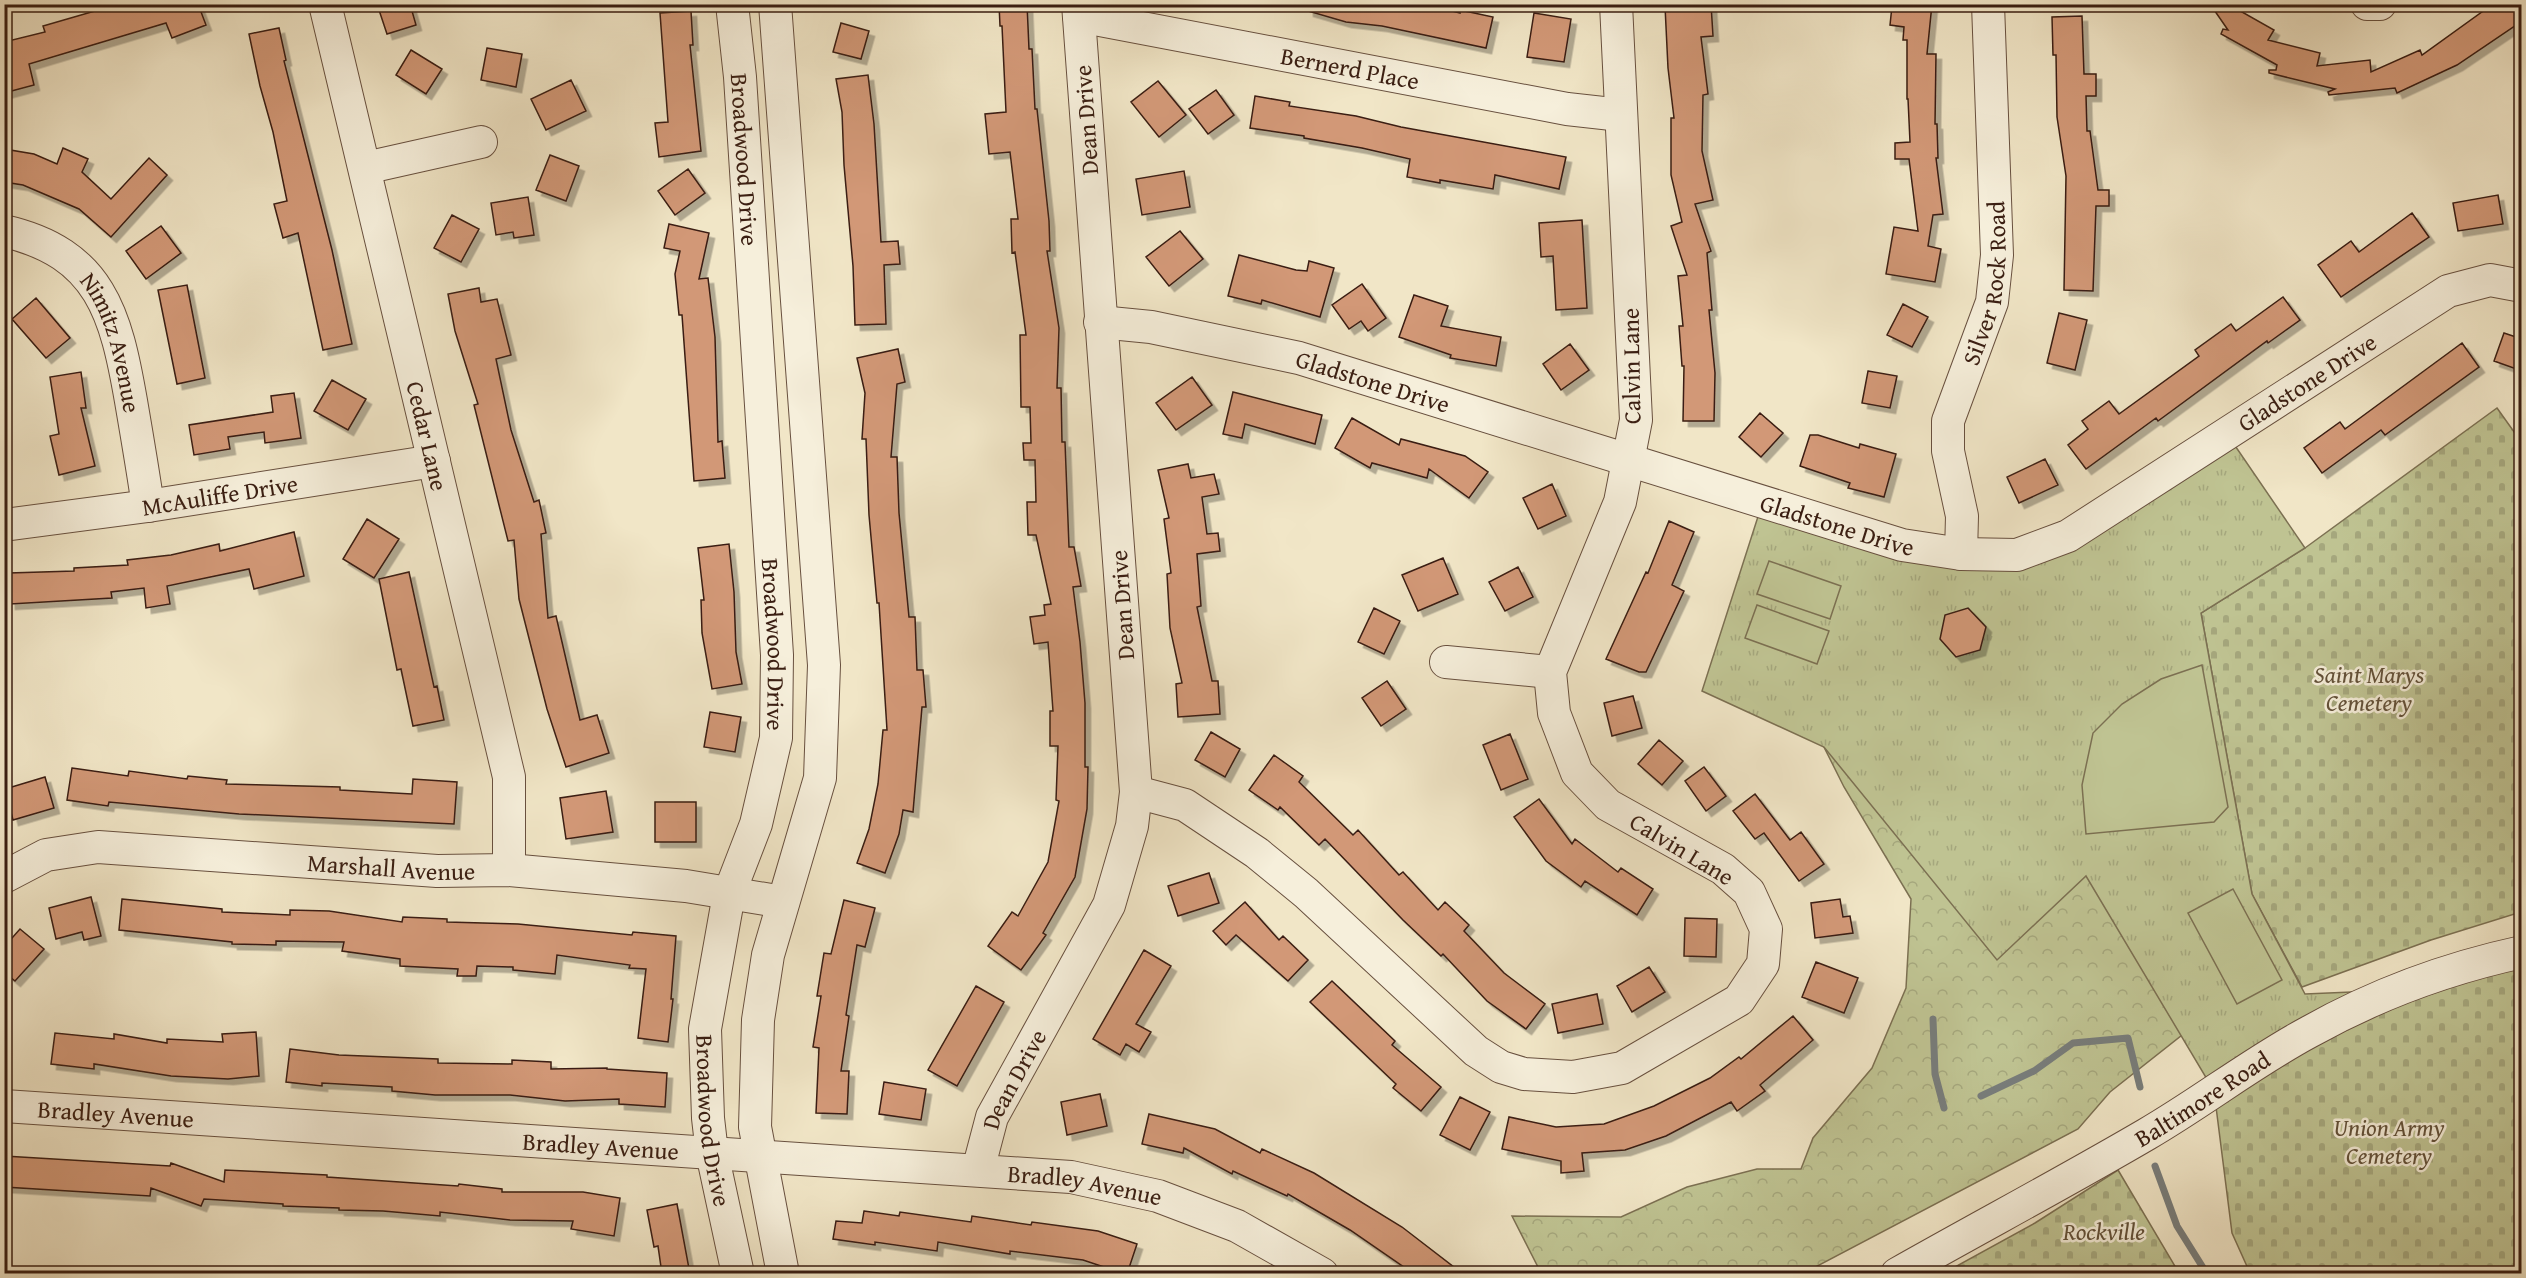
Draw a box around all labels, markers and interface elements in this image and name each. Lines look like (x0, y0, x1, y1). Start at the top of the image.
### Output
street label: Bernerd Place (1278, 37, 1422, 98)
street label: Dean Drive (1065, 64, 1107, 176)
street label: Broadwood Drive (722, 72, 768, 247)
street label: Silver Rock Road (1953, 200, 2015, 370)
street label: Nimitz Avenue (72, 264, 150, 415)
street label: Calvin Lane (1612, 308, 1650, 424)
street label: Gladstone Drive (2230, 324, 2383, 440)
street label: Gladstone Drive (1292, 341, 1454, 421)
street label: Cedar Lane (398, 378, 458, 494)
street label: McAuliffe Drive (140, 465, 300, 524)
street label: Gladstone Drive (1756, 485, 1916, 564)
street label: Dean Drive (1101, 549, 1143, 661)
street label: Broadwood Drive (753, 557, 795, 731)
park label: Saint Marys Cemetery (2314, 657, 2425, 720)
street label: Calvin Lane (1623, 804, 1741, 894)
street label: Marshall Avenue (306, 844, 475, 888)
street label: Dean Drive (972, 1023, 1055, 1133)
street label: Broadwood Drive (688, 1034, 740, 1209)
street label: Baltimore Road (2128, 1042, 2277, 1155)
street label: Bradley Avenue (37, 1091, 195, 1136)
park label: Union Army Cemetery (2334, 1110, 2444, 1173)
street label: Bradley Avenue (521, 1123, 680, 1168)
street label: Bradley Avenue (1006, 1155, 1165, 1214)
park label: Rockville (2062, 1214, 2145, 1249)

